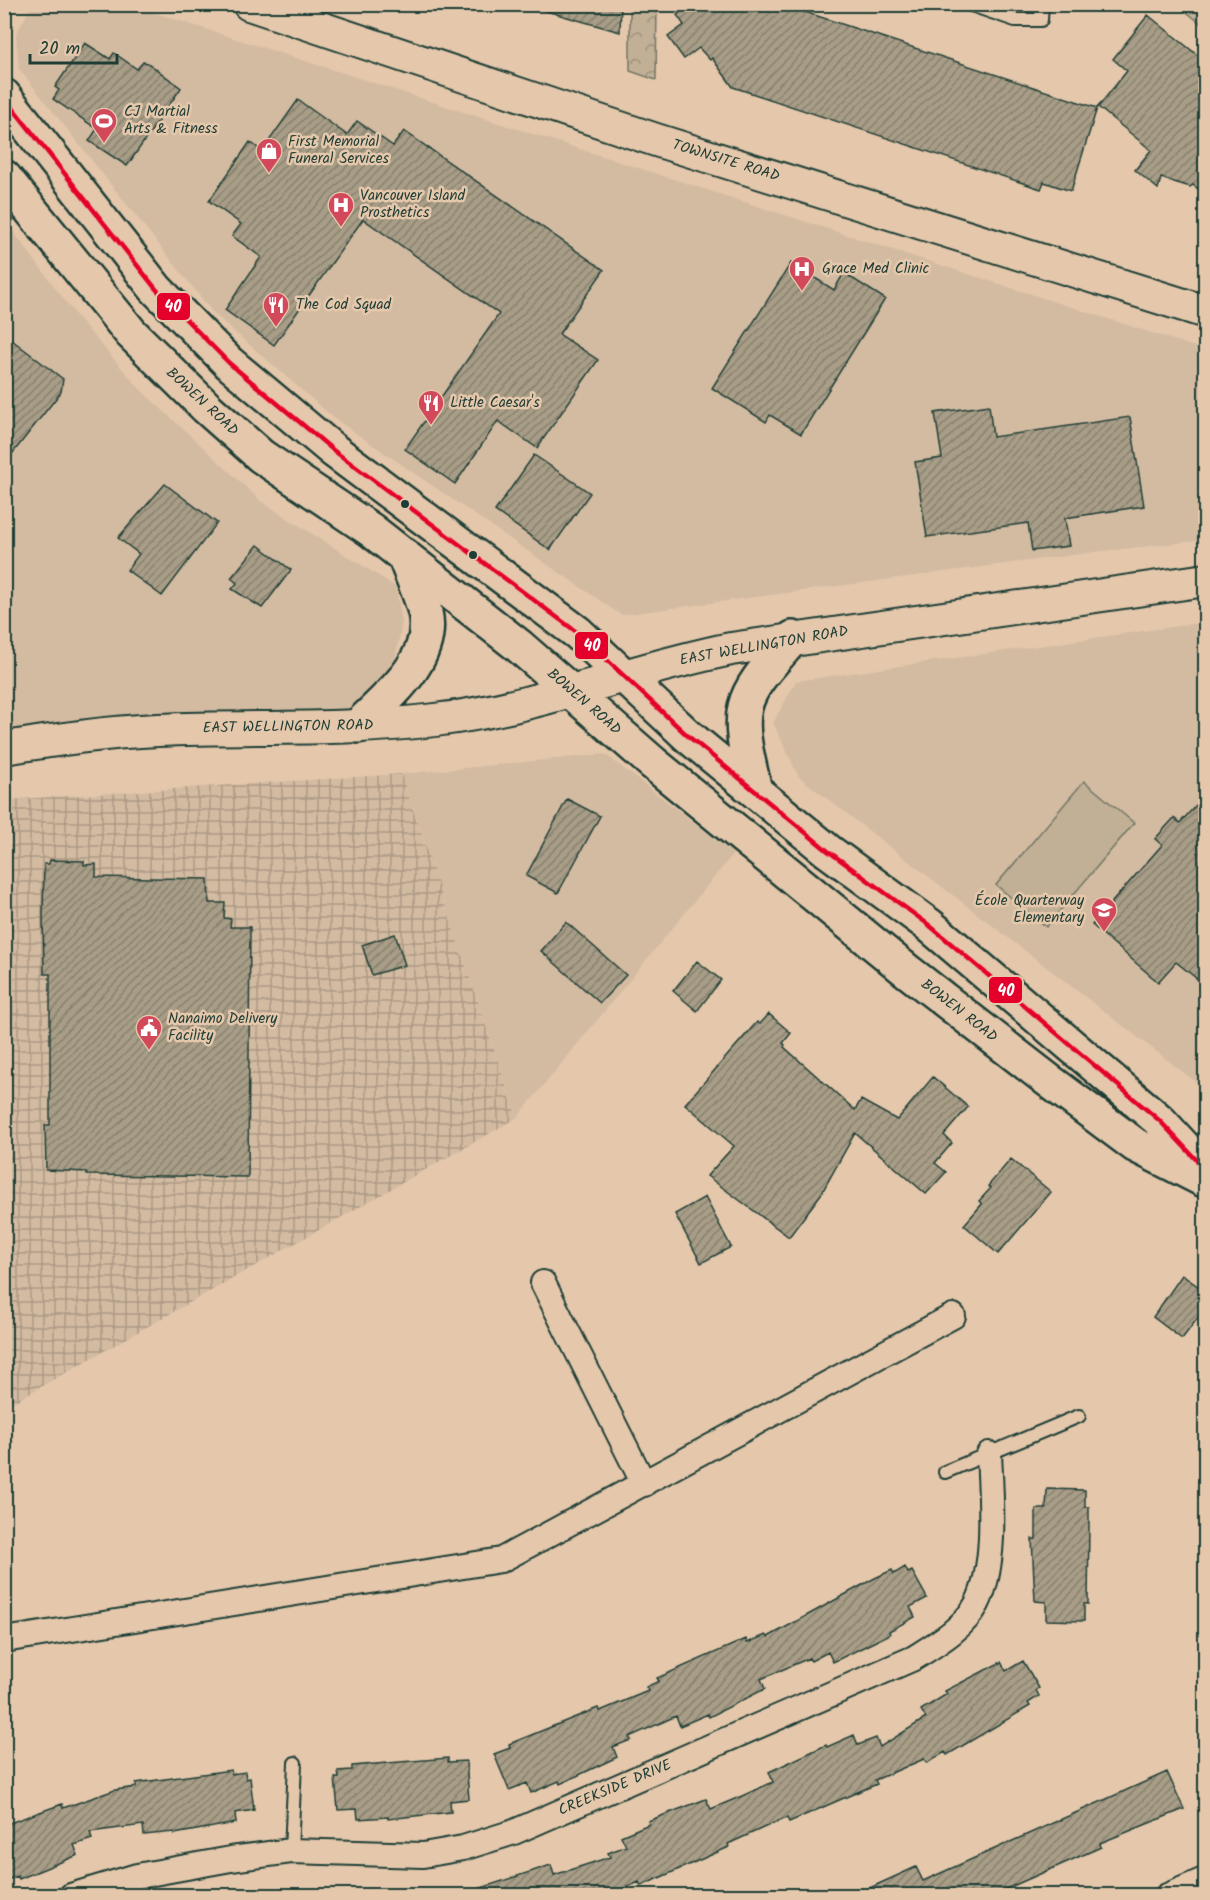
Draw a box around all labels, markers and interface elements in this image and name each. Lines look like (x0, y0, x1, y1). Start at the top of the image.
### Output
scale bar (30, 27, 117, 65)
text: 20 m (39, 35, 80, 64)
place label: CJ Martial Arts & Fitness (124, 100, 218, 141)
sports icon: CJ Martial Arts & Fitness (89, 106, 119, 144)
place label: First Memorial Funeral Services (288, 130, 390, 171)
street label: TOWNSITE ROAD (669, 133, 783, 189)
shop icon: First Memorial Funeral Services (254, 136, 284, 174)
place label: Vancouver Island Prosthetics (360, 184, 466, 225)
hospital icon: Vancouver Island Prosthetics (326, 190, 356, 228)
hospital icon: Grace Med Clinic (787, 254, 817, 292)
place label: Grace Med Clinic (822, 257, 929, 281)
restaurant icon: The Cod Squad (261, 290, 291, 328)
line badge: 40 (156, 292, 191, 321)
place label: The Cod Squad (296, 293, 391, 317)
text: 40 (165, 295, 182, 320)
street label: BOWEN ROAD (160, 362, 244, 442)
restaurant icon: Little Caesar's (416, 388, 446, 426)
place label: Little Caesar's (450, 391, 540, 415)
unlabelled marker (399, 498, 411, 510)
unlabelled marker (467, 549, 479, 561)
street label: EAST WELLINGTON ROAD (678, 619, 851, 673)
line badge: 40 (574, 631, 609, 660)
text: 40 (584, 634, 601, 659)
street label: BOWEN ROAD (541, 663, 627, 742)
street label: EAST WELLINGTON ROAD (202, 714, 374, 740)
place label: École Quarterway Elementary (975, 889, 1085, 930)
school or university icon: École Quarterway Elementary (1089, 895, 1119, 933)
street label: BOWEN ROAD (915, 973, 1003, 1049)
line badge: 40 (988, 976, 1023, 1004)
text: 40 (998, 979, 1015, 1004)
place label: Nanaimo Delivery Facility (168, 1007, 278, 1048)
public building icon: Nanaimo Delivery Facility (134, 1013, 164, 1051)
street label: CREEKSIDE DRIVE (555, 1753, 677, 1823)

